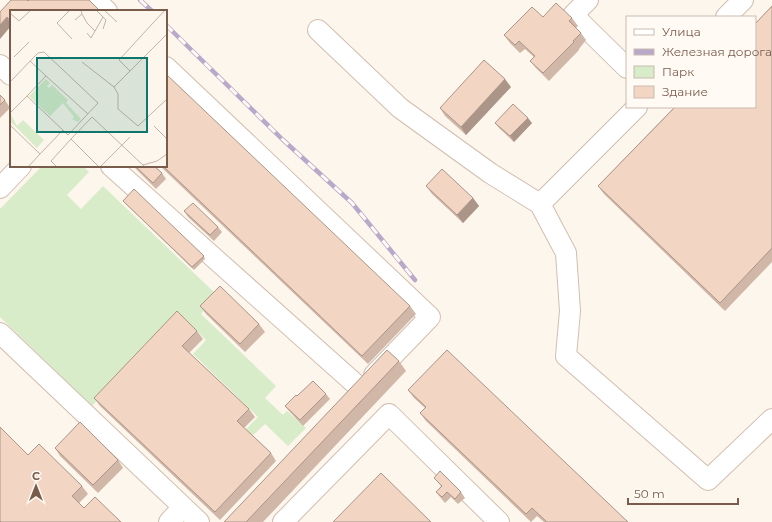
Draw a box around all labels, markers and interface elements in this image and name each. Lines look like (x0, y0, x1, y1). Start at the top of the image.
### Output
inset map (10, 10, 167, 167)
legend (626, 16, 756, 108)
text: Улица (662, 24, 701, 39)
text: Железная дорога (662, 44, 772, 59)
text: Парк (662, 64, 694, 79)
text: Здание (662, 84, 708, 99)
north arrow (16, 466, 56, 506)
text: С (32, 469, 40, 483)
scale bar (628, 480, 738, 506)
text: 50 m (634, 486, 665, 501)

